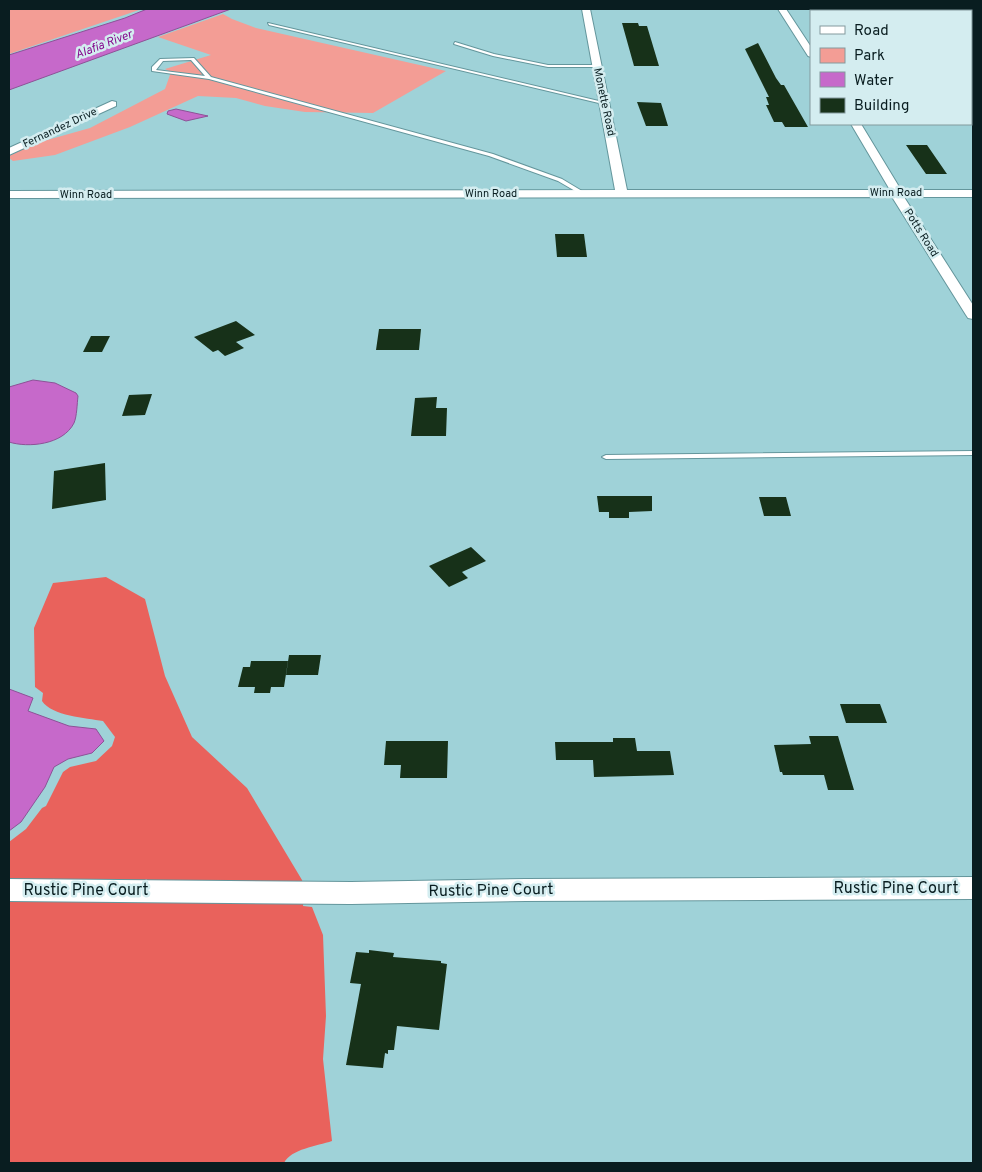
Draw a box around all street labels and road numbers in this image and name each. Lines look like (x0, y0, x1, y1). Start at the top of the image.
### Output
street label: Monette Road (590, 67, 618, 137)
street label: Fernandez Drive (21, 105, 99, 151)
street label: Winn Road (870, 186, 922, 200)
street label: Winn Road (465, 187, 517, 201)
street label: Winn Road (60, 188, 112, 202)
street label: Potts Road (901, 206, 941, 260)
street label: Rustic Pine Court (833, 879, 959, 899)
street label: Rustic Pine Court (428, 880, 554, 902)
street label: Rustic Pine Court (23, 881, 149, 901)

